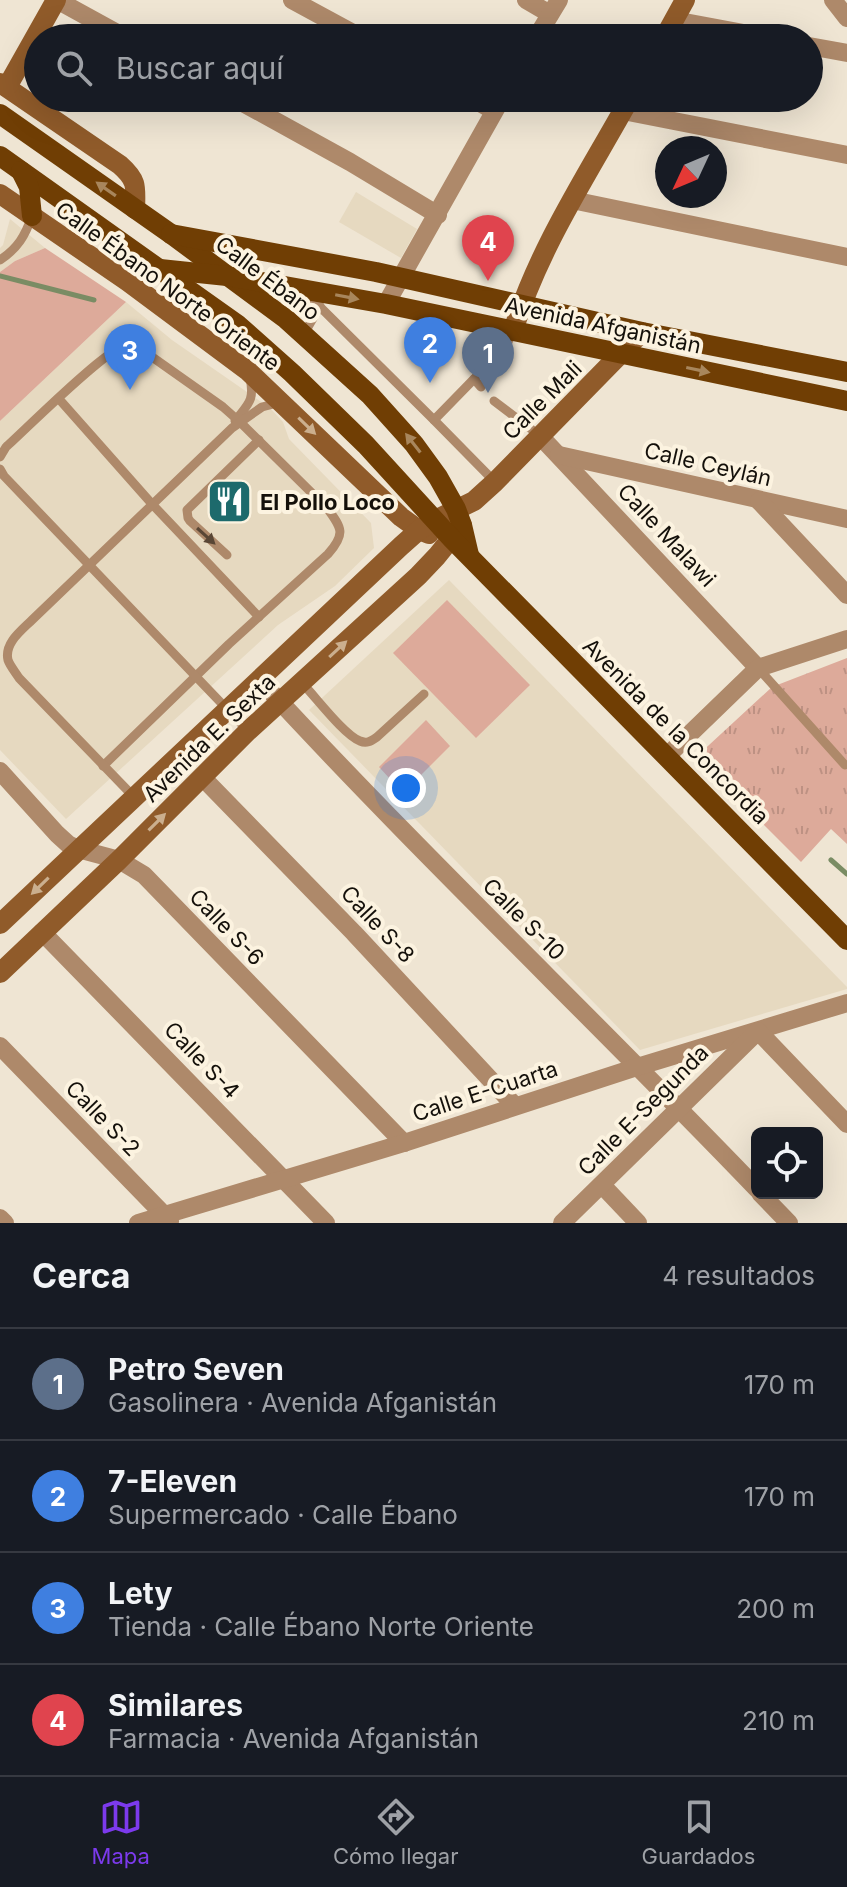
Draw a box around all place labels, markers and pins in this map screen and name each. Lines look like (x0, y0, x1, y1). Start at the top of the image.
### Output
pin: 4 (462, 215, 514, 281)
pin: 2 (404, 317, 456, 383)
pin: 3 (104, 324, 156, 390)
pin: 1 (462, 327, 514, 393)
restaurant icon: El Pollo Loco (205, 478, 253, 526)
place label: El Pollo Loco (260, 489, 395, 515)

